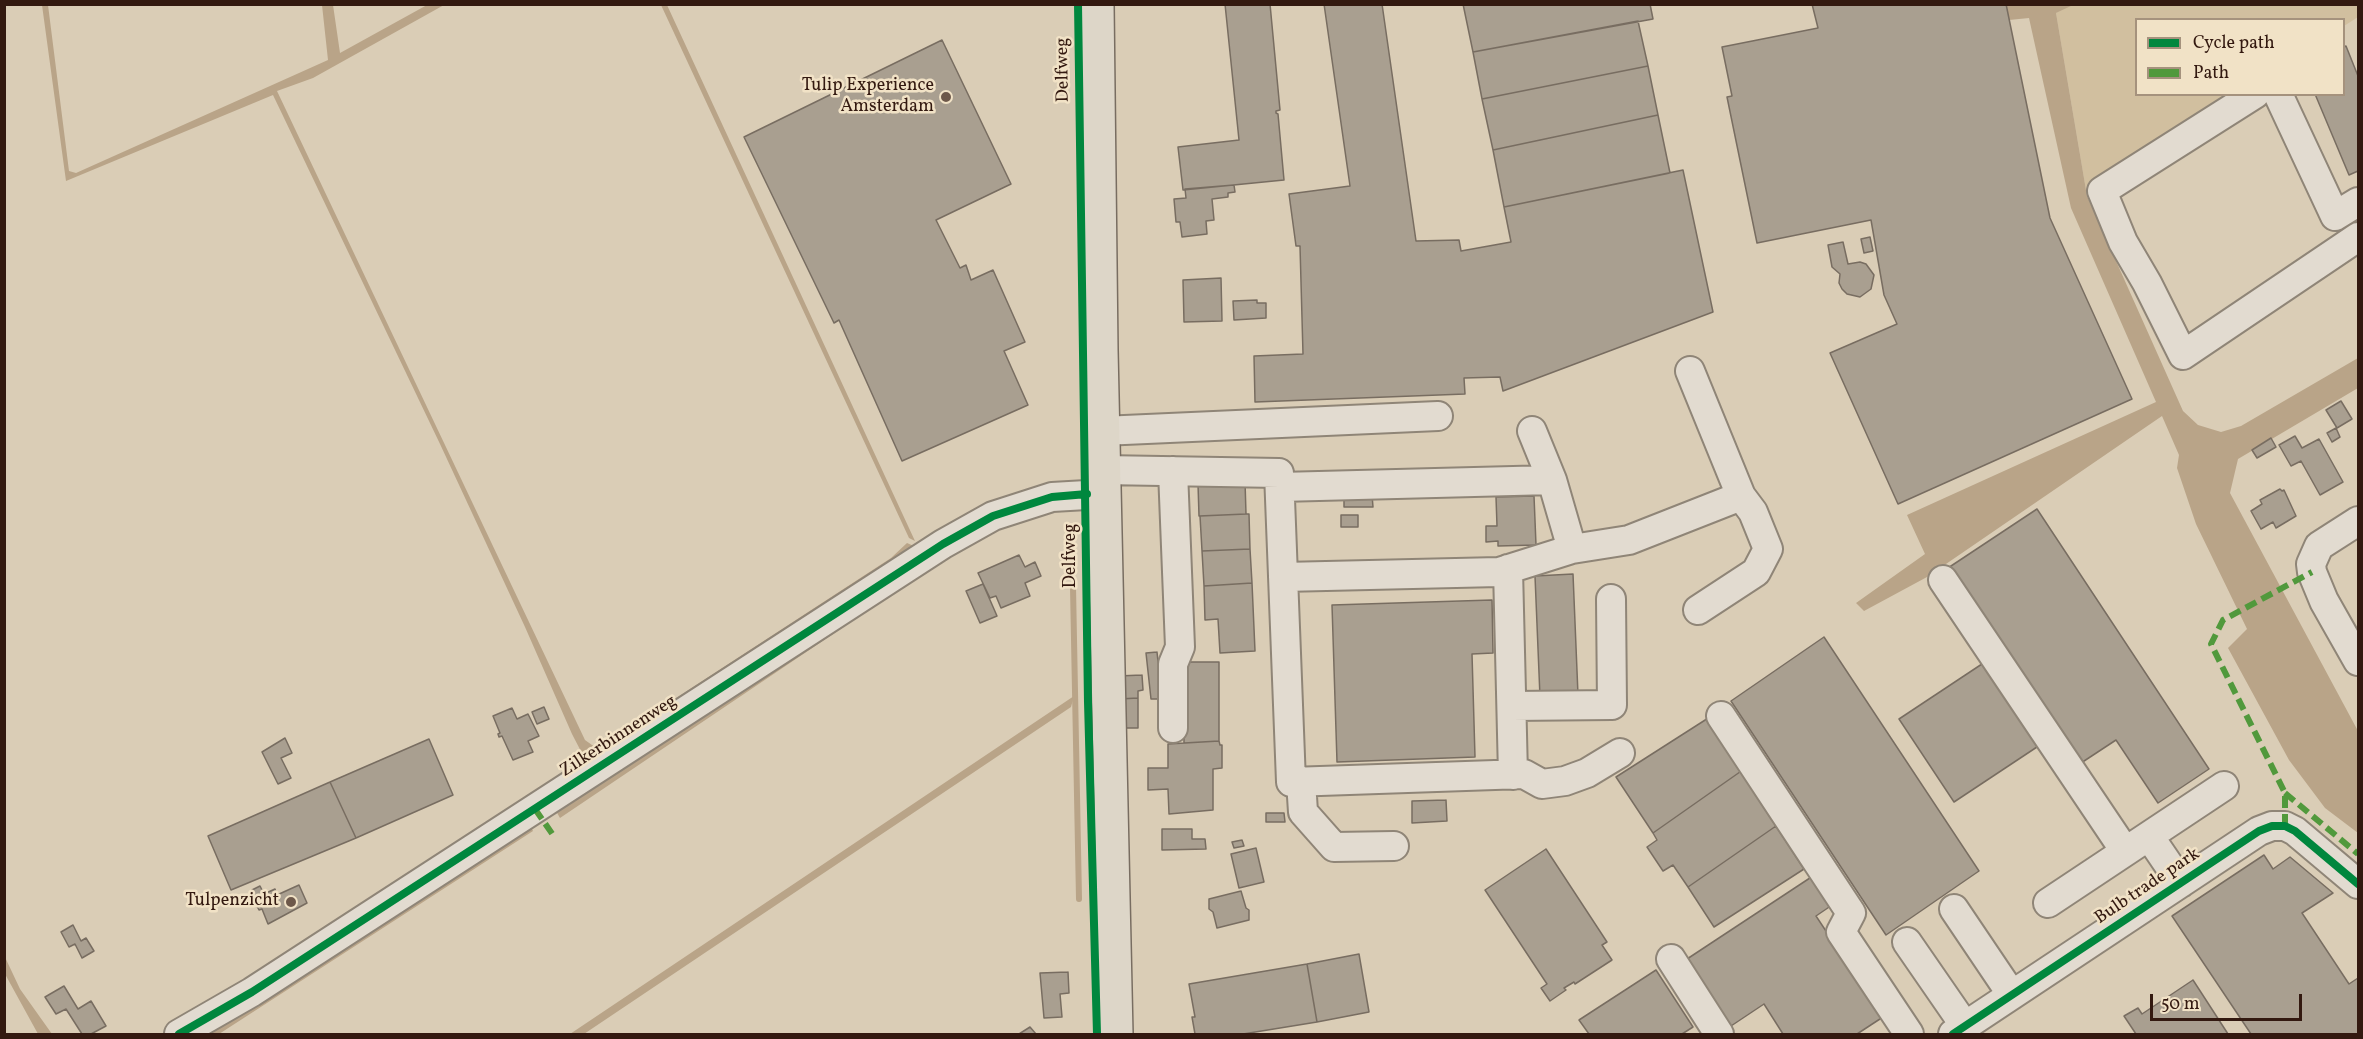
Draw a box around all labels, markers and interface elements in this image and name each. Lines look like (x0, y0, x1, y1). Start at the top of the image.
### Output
legend (2135, 18, 2345, 96)
text: Cycle path (2193, 31, 2275, 56)
street label: Delfweg (1053, 37, 1075, 103)
text: Path (2193, 61, 2229, 86)
place label: Tulip Experience Amsterdam (802, 76, 934, 118)
marker: Tulip Experience Amsterdam (939, 90, 953, 104)
street label: Delfweg (1061, 524, 1083, 588)
street label: Zilkerbinnenweg (557, 691, 681, 783)
street label: Bulb trade park (2091, 844, 2205, 930)
place label: Tulpenzicht (185, 891, 279, 913)
marker: Tulpenzicht (284, 895, 298, 909)
scale bar (2153, 982, 2304, 1020)
text: 50 m (2161, 992, 2200, 1017)

